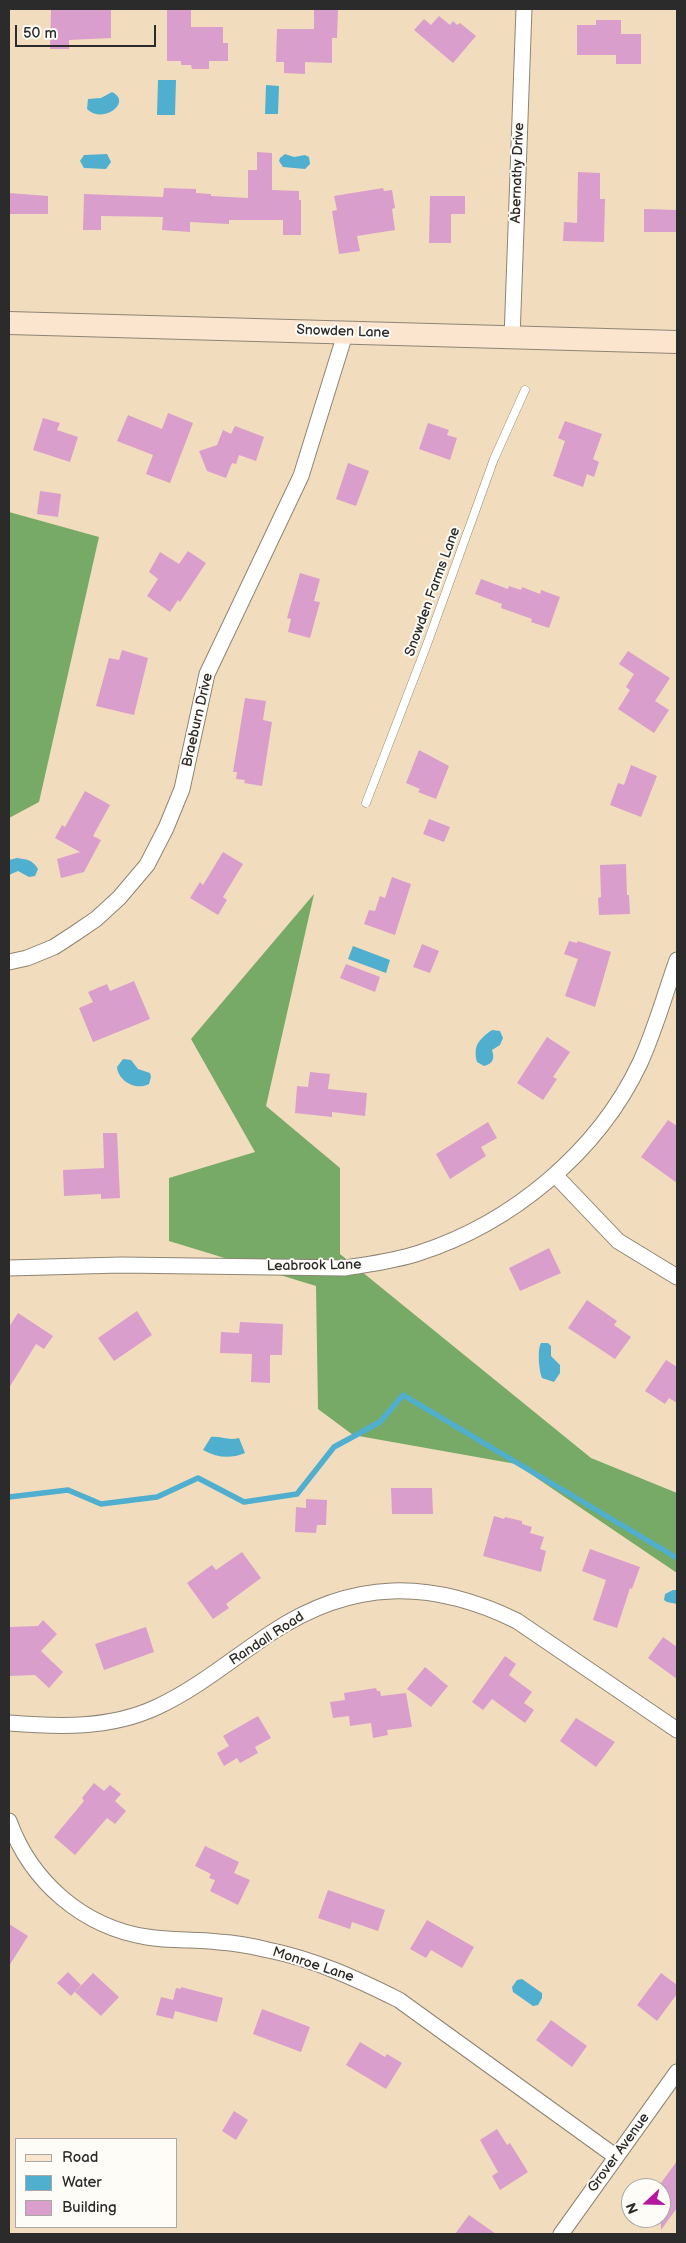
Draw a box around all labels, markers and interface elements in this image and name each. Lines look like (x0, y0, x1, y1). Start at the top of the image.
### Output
scale bar (18, 15, 159, 47)
text: 50 m (23, 24, 57, 43)
street label: Abernathy Drive (508, 122, 528, 224)
street label: Snowden Lane (296, 322, 390, 342)
street label: Snowden Farms Lane (402, 525, 464, 659)
street label: Braeburn Drive (179, 671, 217, 769)
street label: Leabrook Lane (266, 1257, 362, 1275)
street label: Randall Road (227, 1609, 307, 1669)
street label: Monroe Lane (270, 1944, 356, 1986)
street label: Grover Avenue (585, 2110, 653, 2196)
legend (15, 2138, 178, 2228)
text: Road (62, 2148, 98, 2167)
text: Water (62, 2173, 102, 2192)
north arrow (621, 2178, 671, 2228)
text: Building (62, 2198, 117, 2217)
text: N (623, 2200, 642, 2216)

